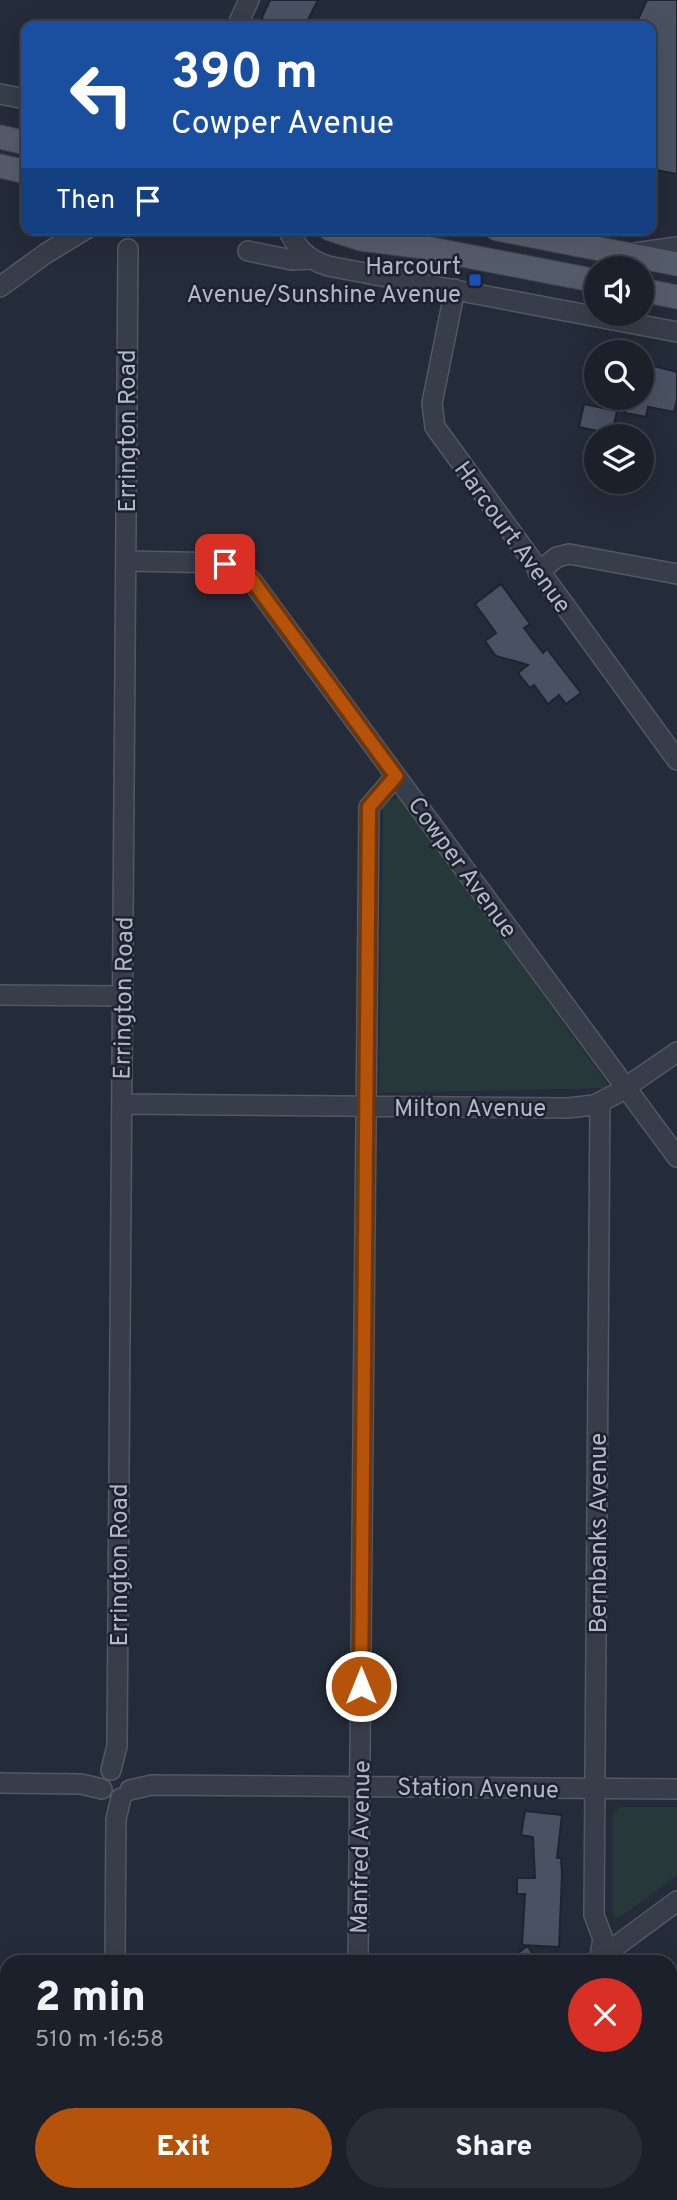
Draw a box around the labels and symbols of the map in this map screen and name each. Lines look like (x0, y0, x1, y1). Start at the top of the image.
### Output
place label: Harcourt Avenue/Sunshine Avenue (186, 253, 461, 311)
marker: Harcourt Avenue/Sunshine Avenue (467, 272, 483, 288)
street label: Errington Road (114, 350, 144, 513)
street label: Harcourt Avenue (446, 456, 577, 620)
pin (195, 534, 255, 594)
street label: Cowper Avenue (400, 792, 523, 945)
street label: Errington Road (109, 916, 141, 1080)
street label: Milton Avenue (394, 1095, 546, 1125)
street label: Bernbanks Avenue (585, 1433, 615, 1633)
street label: Errington Road (106, 1484, 136, 1647)
position arrow (324, 1649, 398, 1723)
street label: Manfred Avenue (345, 1760, 379, 1934)
street label: Station Avenue (397, 1774, 559, 1806)

